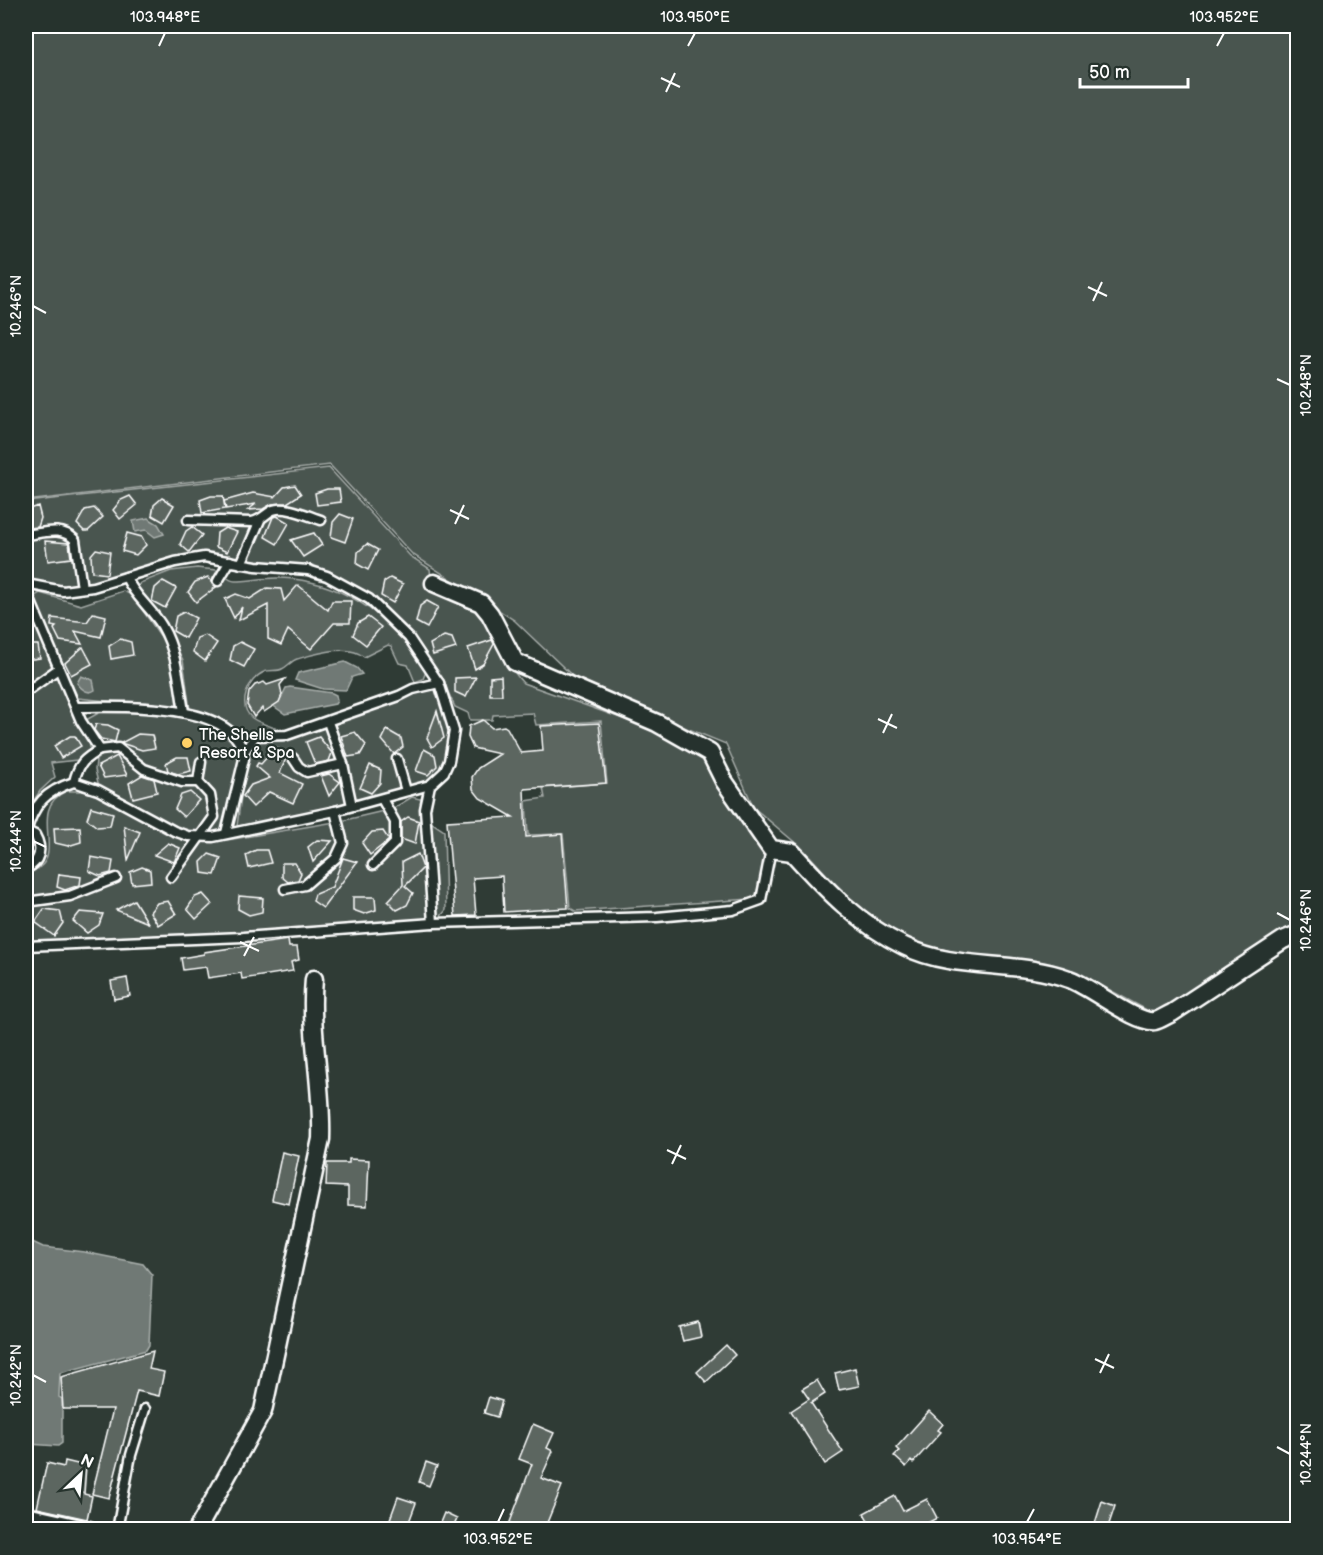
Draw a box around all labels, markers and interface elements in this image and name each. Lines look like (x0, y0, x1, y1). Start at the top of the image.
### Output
text: 103.948°E (130, 8, 200, 27)
text: 103.950°E (660, 8, 730, 27)
text: 103.952°E (1189, 8, 1259, 27)
scale bar (1080, 51, 1188, 89)
text: 50 m (1089, 62, 1130, 83)
text: 10.246°N (7, 275, 26, 337)
text: 10.248°N (1297, 354, 1316, 416)
place label: The Shells Resort & Spa (199, 726, 295, 763)
marker: The Shells Resort & Spa (180, 736, 194, 750)
text: 10.244°N (7, 810, 26, 872)
text: 10.246°N (1297, 889, 1316, 951)
text: 10.242°N (7, 1344, 26, 1406)
text: 10.244°N (1297, 1423, 1316, 1485)
north arrow (51, 1444, 111, 1504)
text: N (77, 1451, 96, 1473)
text: 103.952°E (463, 1530, 533, 1549)
text: 103.954°E (992, 1530, 1062, 1549)

